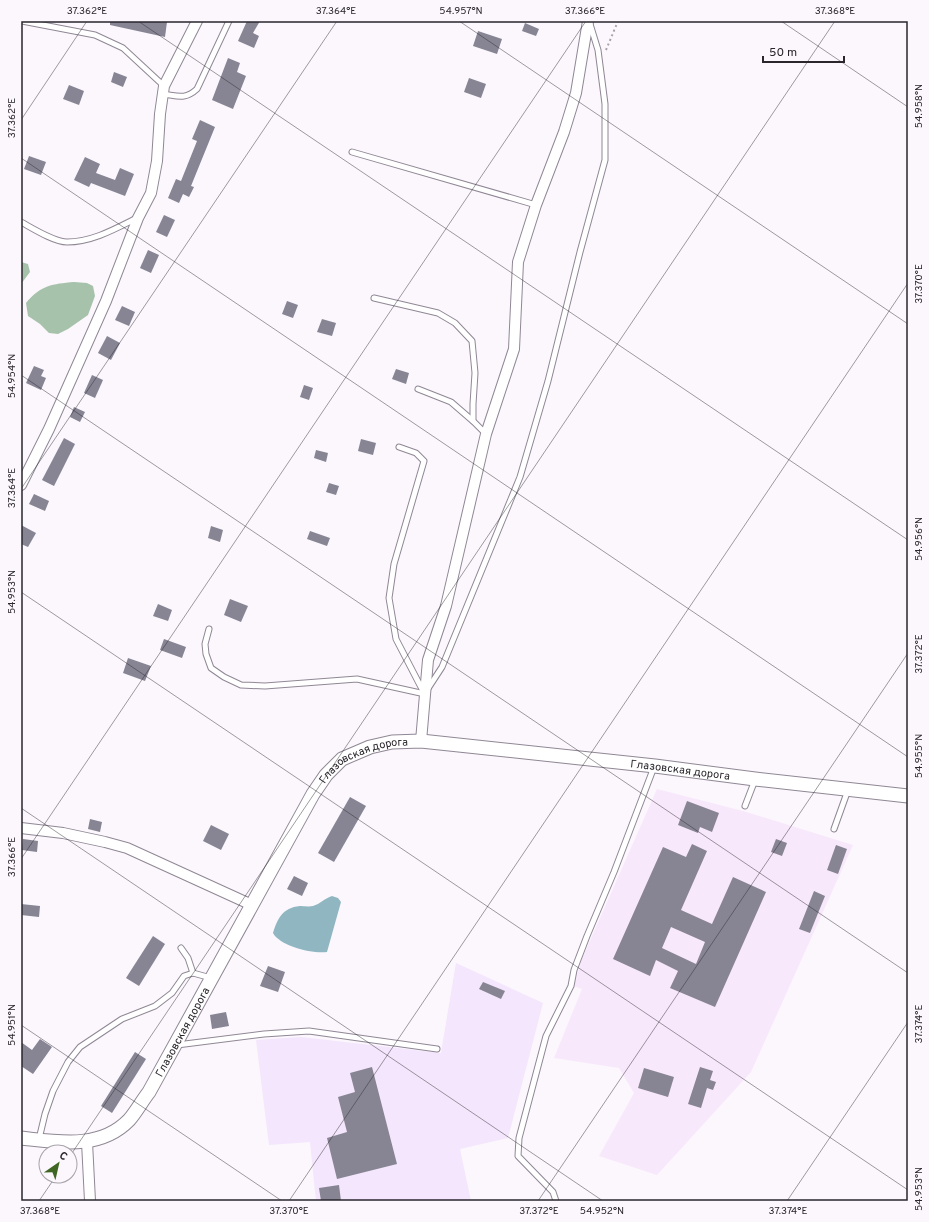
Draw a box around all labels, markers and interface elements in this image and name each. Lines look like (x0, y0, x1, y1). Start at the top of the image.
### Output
text: 37.362°E (67, 5, 107, 18)
text: 37.364°E (316, 5, 356, 18)
text: 54.957°N (439, 5, 483, 18)
text: 37.366°E (565, 5, 605, 18)
text: 37.368°E (815, 5, 855, 18)
scale bar (763, 38, 844, 64)
text: 50 m (769, 45, 797, 61)
text: 54.958°N (913, 84, 926, 128)
text: 37.362°E (6, 98, 19, 138)
text: 37.370°E (913, 264, 926, 304)
text: 54.954°N (6, 354, 19, 398)
text: 37.364°E (6, 468, 19, 508)
text: 54.956°N (913, 517, 926, 561)
text: 54.953°N (6, 570, 19, 614)
text: 37.372°E (913, 634, 926, 674)
text: 54.955°N (913, 734, 926, 778)
street label: Глазовская дорога (316, 735, 408, 787)
street label: Глазовская дорога (630, 757, 731, 784)
text: 37.366°E (6, 837, 19, 877)
street label: Глазовская дорога (153, 985, 213, 1080)
text: 54.951°N (6, 1004, 19, 1046)
text: 37.374°E (913, 1005, 926, 1043)
north arrow (38, 1144, 78, 1184)
text: С (56, 1149, 70, 1164)
text: 54.953°N (913, 1167, 926, 1211)
text: 37.368°E (20, 1205, 60, 1218)
text: 37.370°E (269, 1205, 309, 1218)
text: 37.372°E (519, 1205, 559, 1218)
text: 54.952°N (580, 1205, 624, 1218)
text: 37.374°E (769, 1205, 807, 1218)

